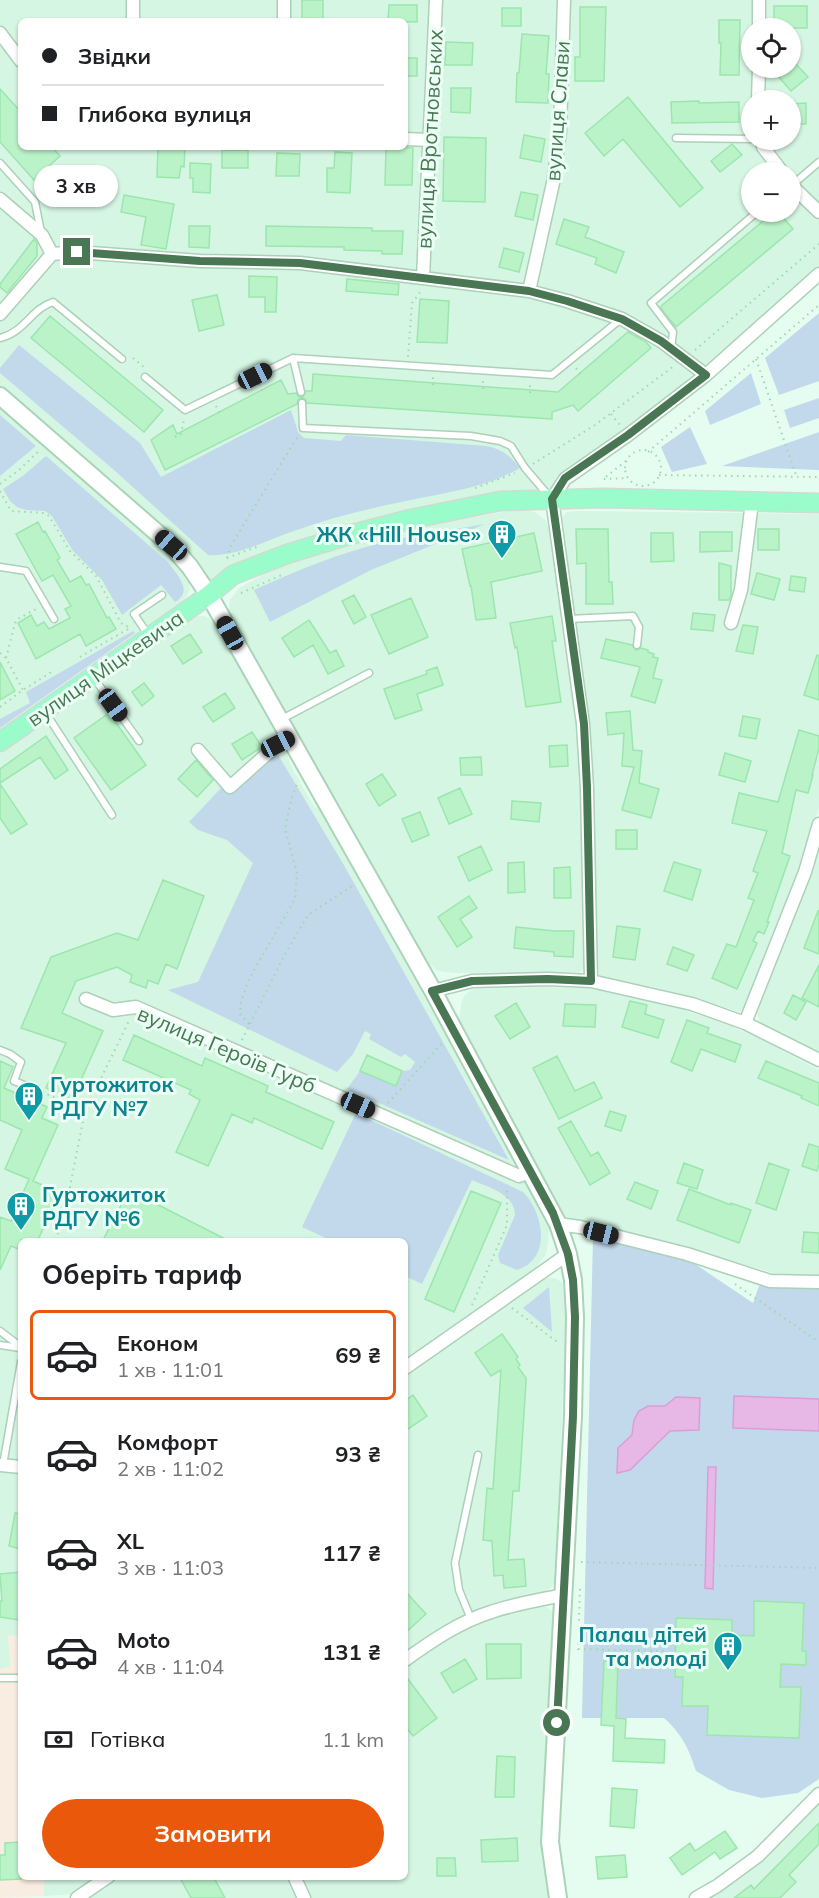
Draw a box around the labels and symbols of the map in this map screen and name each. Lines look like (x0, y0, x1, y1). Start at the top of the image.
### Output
street label: вулиця Вротновських (410, 28, 448, 249)
street label: вулиця Слави (539, 40, 575, 182)
callout: 3 хв (35, 165, 119, 207)
route end (63, 238, 90, 265)
car (235, 360, 275, 392)
building icon: ЖК «Hill House» (486, 518, 518, 560)
place label: ЖК «Hill House» (316, 521, 481, 547)
car (152, 526, 190, 564)
street label: вулиця Міцкевича (22, 604, 188, 732)
car (213, 613, 247, 653)
car (95, 685, 131, 725)
car (258, 728, 298, 760)
street label: вулиця Героїв Гурб (134, 1000, 320, 1098)
place label: Гуртожиток РДГУ №7 (50, 1071, 174, 1121)
building icon: Гуртожиток РДГУ №7 (13, 1080, 45, 1122)
car (338, 1089, 378, 1121)
place label: Гуртожиток РДГУ №6 (42, 1181, 166, 1231)
building icon: Гуртожиток РДГУ №6 (5, 1190, 37, 1232)
car (581, 1220, 621, 1246)
place label: Палац дітей та молоді (578, 1621, 707, 1671)
building icon: Палац дітей та молоді (712, 1630, 744, 1672)
route start (543, 1709, 570, 1736)

